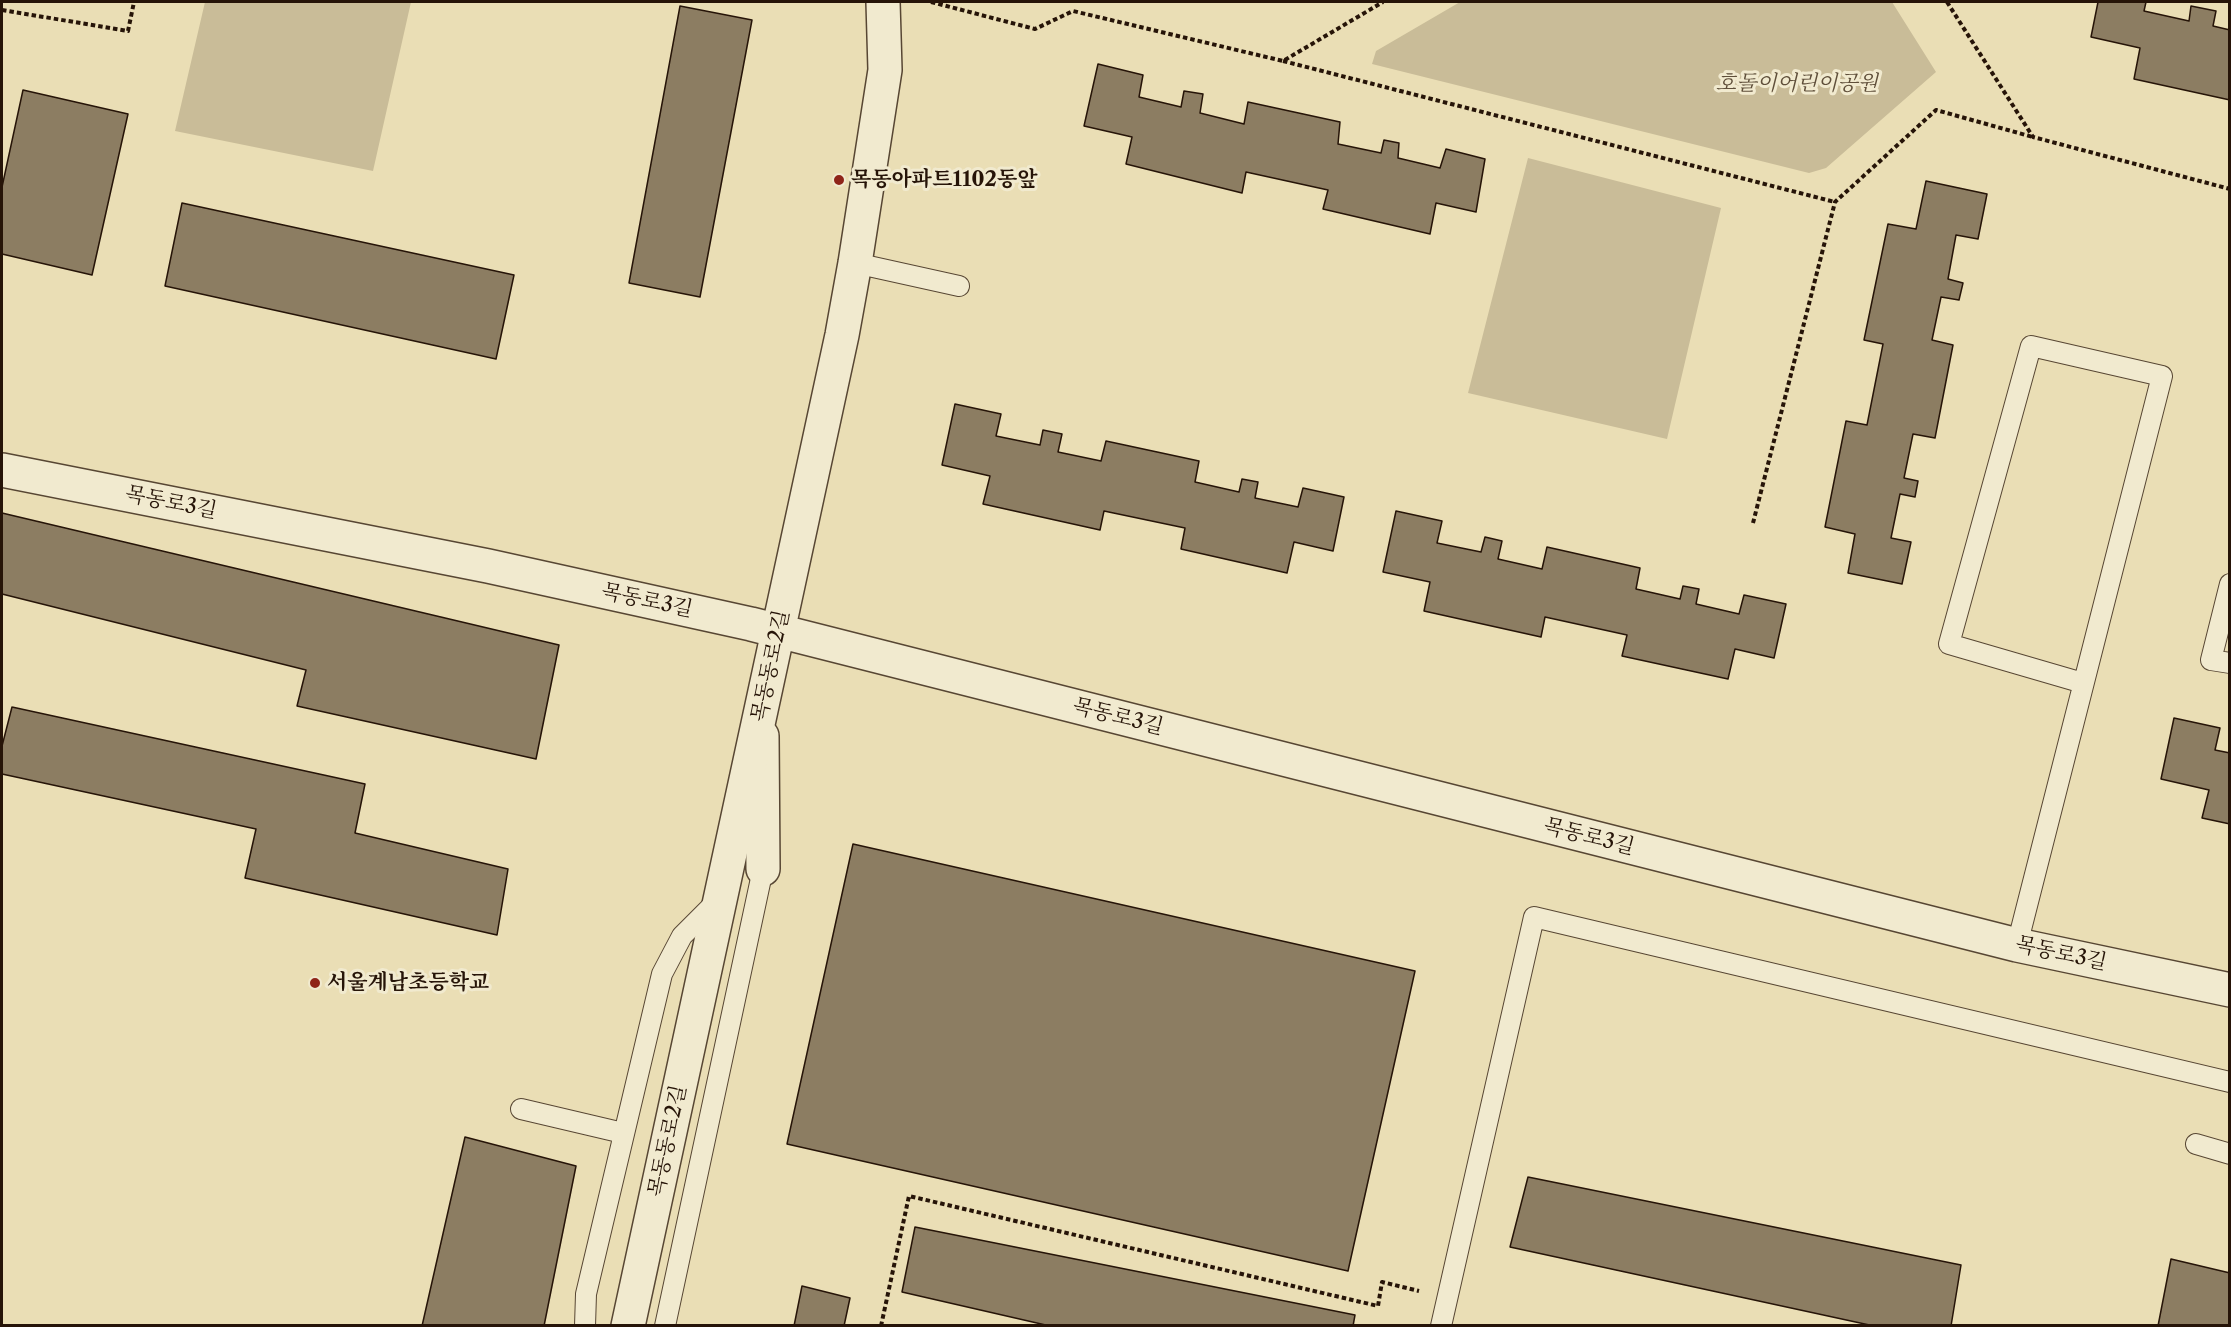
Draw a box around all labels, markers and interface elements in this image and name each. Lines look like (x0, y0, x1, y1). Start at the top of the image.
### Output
park label: 호돌이어린이공원 (1716, 71, 1878, 97)
place label: 목동아파트1102동앞 (851, 167, 1037, 193)
marker: 목동아파트1102동앞 (832, 173, 846, 187)
street label: 목동로3길 (123, 482, 219, 524)
street label: 목동로3길 (599, 579, 695, 623)
street label: 목동동로2길 (747, 608, 795, 724)
street label: 목동로3길 (1070, 694, 1166, 740)
street label: 목동로3길 (1541, 814, 1637, 860)
street label: 목동로3길 (2013, 932, 2109, 976)
place label: 서울계남초등학교 (327, 970, 489, 996)
marker: 서울계남초등학교 (308, 976, 322, 990)
street label: 목동동로2길 (644, 1083, 692, 1199)

